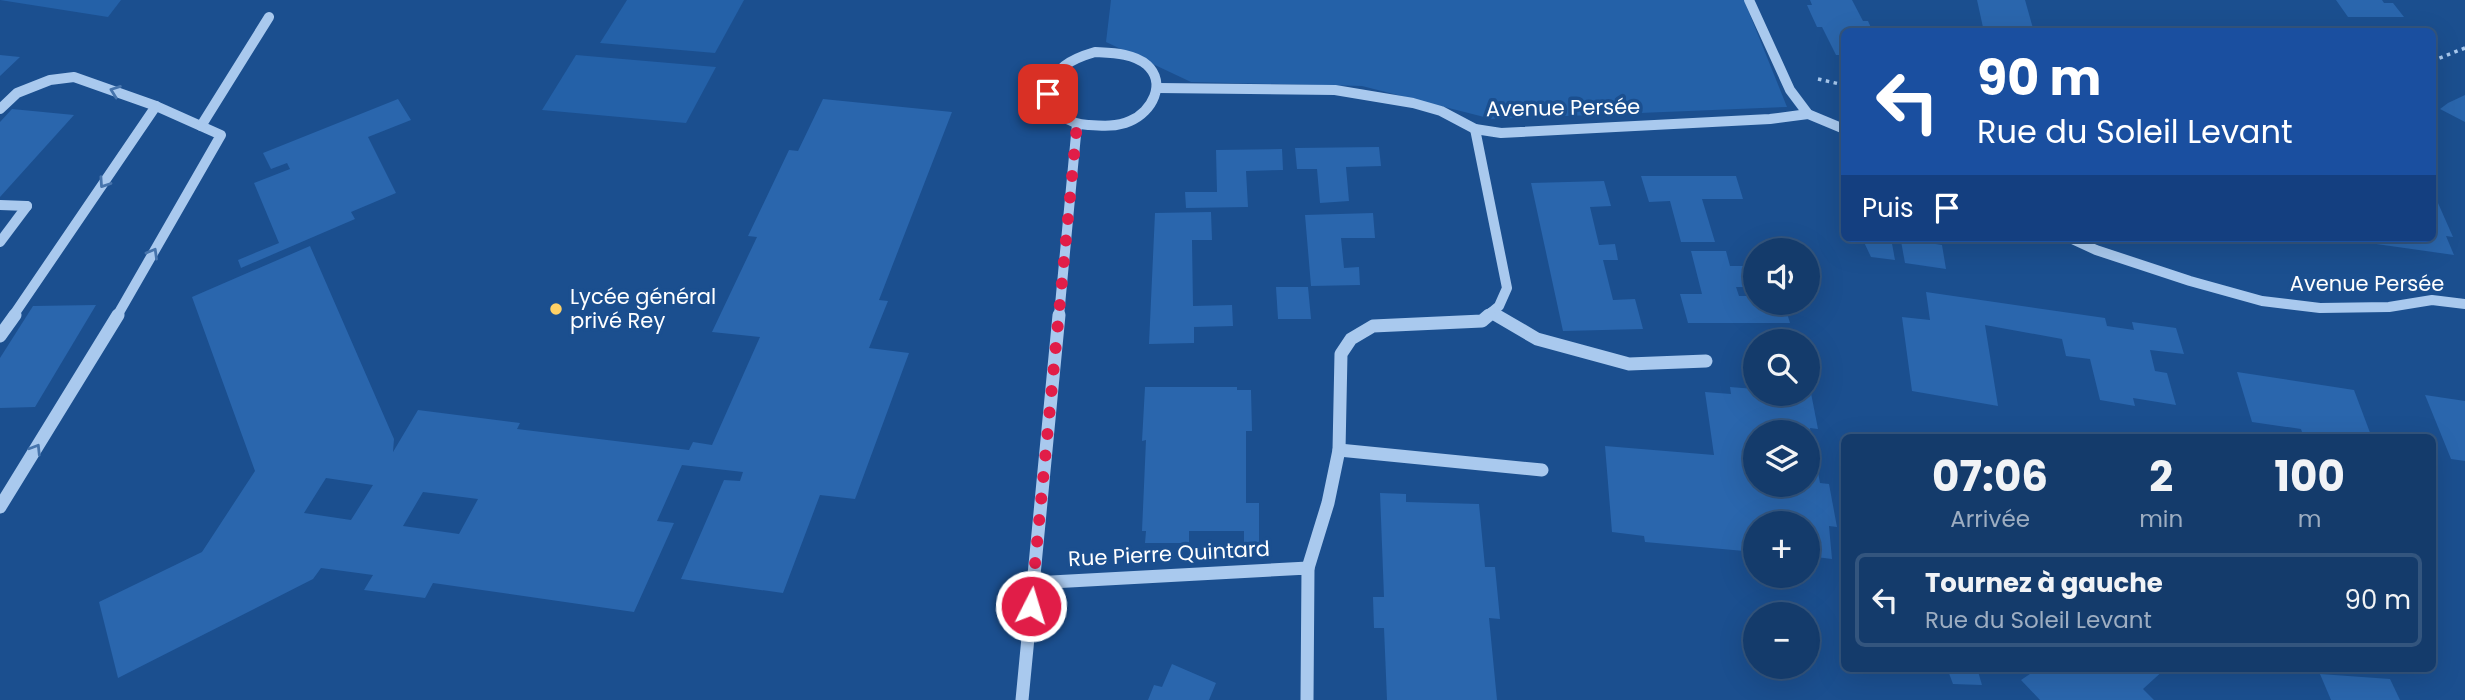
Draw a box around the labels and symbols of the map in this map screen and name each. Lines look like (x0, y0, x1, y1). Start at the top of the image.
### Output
pin (1018, 64, 1078, 124)
one-way arrow (109, 85, 121, 99)
street label: Avenue Persée (1486, 92, 1640, 123)
one-way arrow (100, 175, 112, 188)
one-way arrow (144, 248, 157, 261)
street label: Avenue Persée (2290, 269, 2444, 298)
place label: Lycée général privé Rey (570, 282, 716, 335)
marker: Lycée général privé Rey (548, 301, 564, 317)
one-way arrow (27, 443, 40, 456)
street label: Rue Pierre Quintard (1067, 534, 1271, 573)
position arrow (994, 569, 1068, 643)

